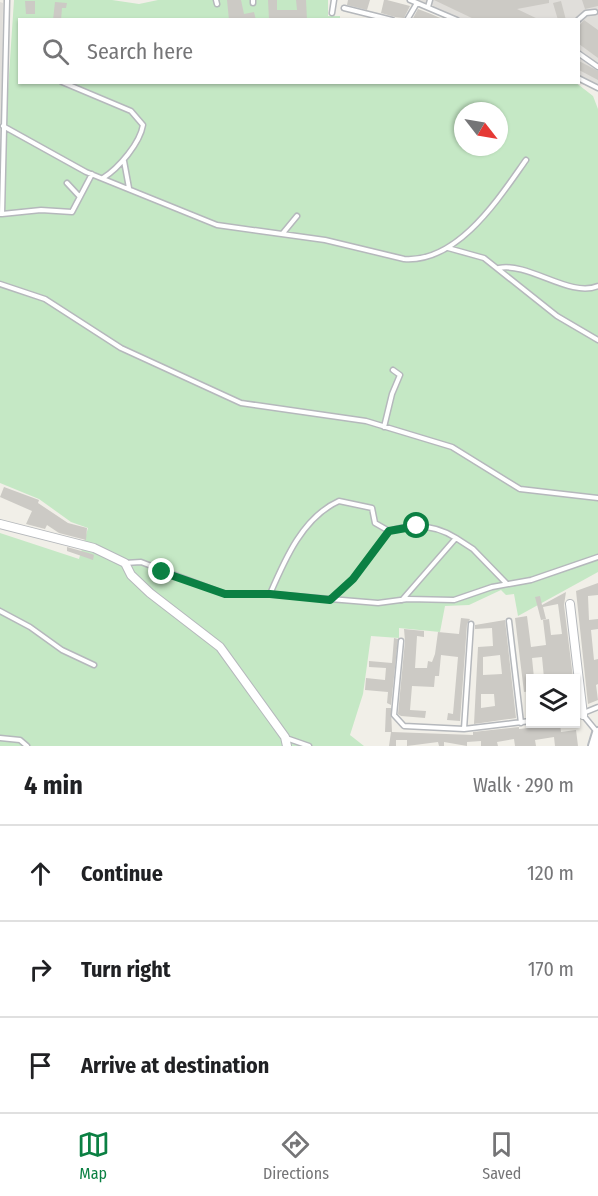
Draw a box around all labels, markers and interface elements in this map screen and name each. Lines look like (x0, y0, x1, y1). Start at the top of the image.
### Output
search box (18, 18, 580, 84)
icon: search (39, 35, 72, 68)
text: Search here (87, 38, 193, 65)
north arrow (454, 102, 508, 156)
route start (403, 512, 429, 538)
route end (148, 558, 174, 584)
map controls (526, 674, 580, 728)
button: layers (526, 674, 580, 728)
text: 4 min (24, 770, 83, 801)
text: Walk · 290 m (473, 773, 574, 797)
icon: ahead (24, 857, 57, 890)
text: Continue (81, 860, 163, 887)
text: 120 m (527, 861, 574, 885)
icon: right (24, 953, 57, 986)
text: Turn right (81, 956, 170, 983)
text: 170 m (528, 957, 574, 981)
icon: arrive (24, 1049, 57, 1082)
text: Arrive at destination (81, 1052, 269, 1079)
tab: Map (77, 1128, 110, 1183)
tab: Directions (263, 1128, 329, 1183)
tab: Saved (482, 1128, 521, 1183)

